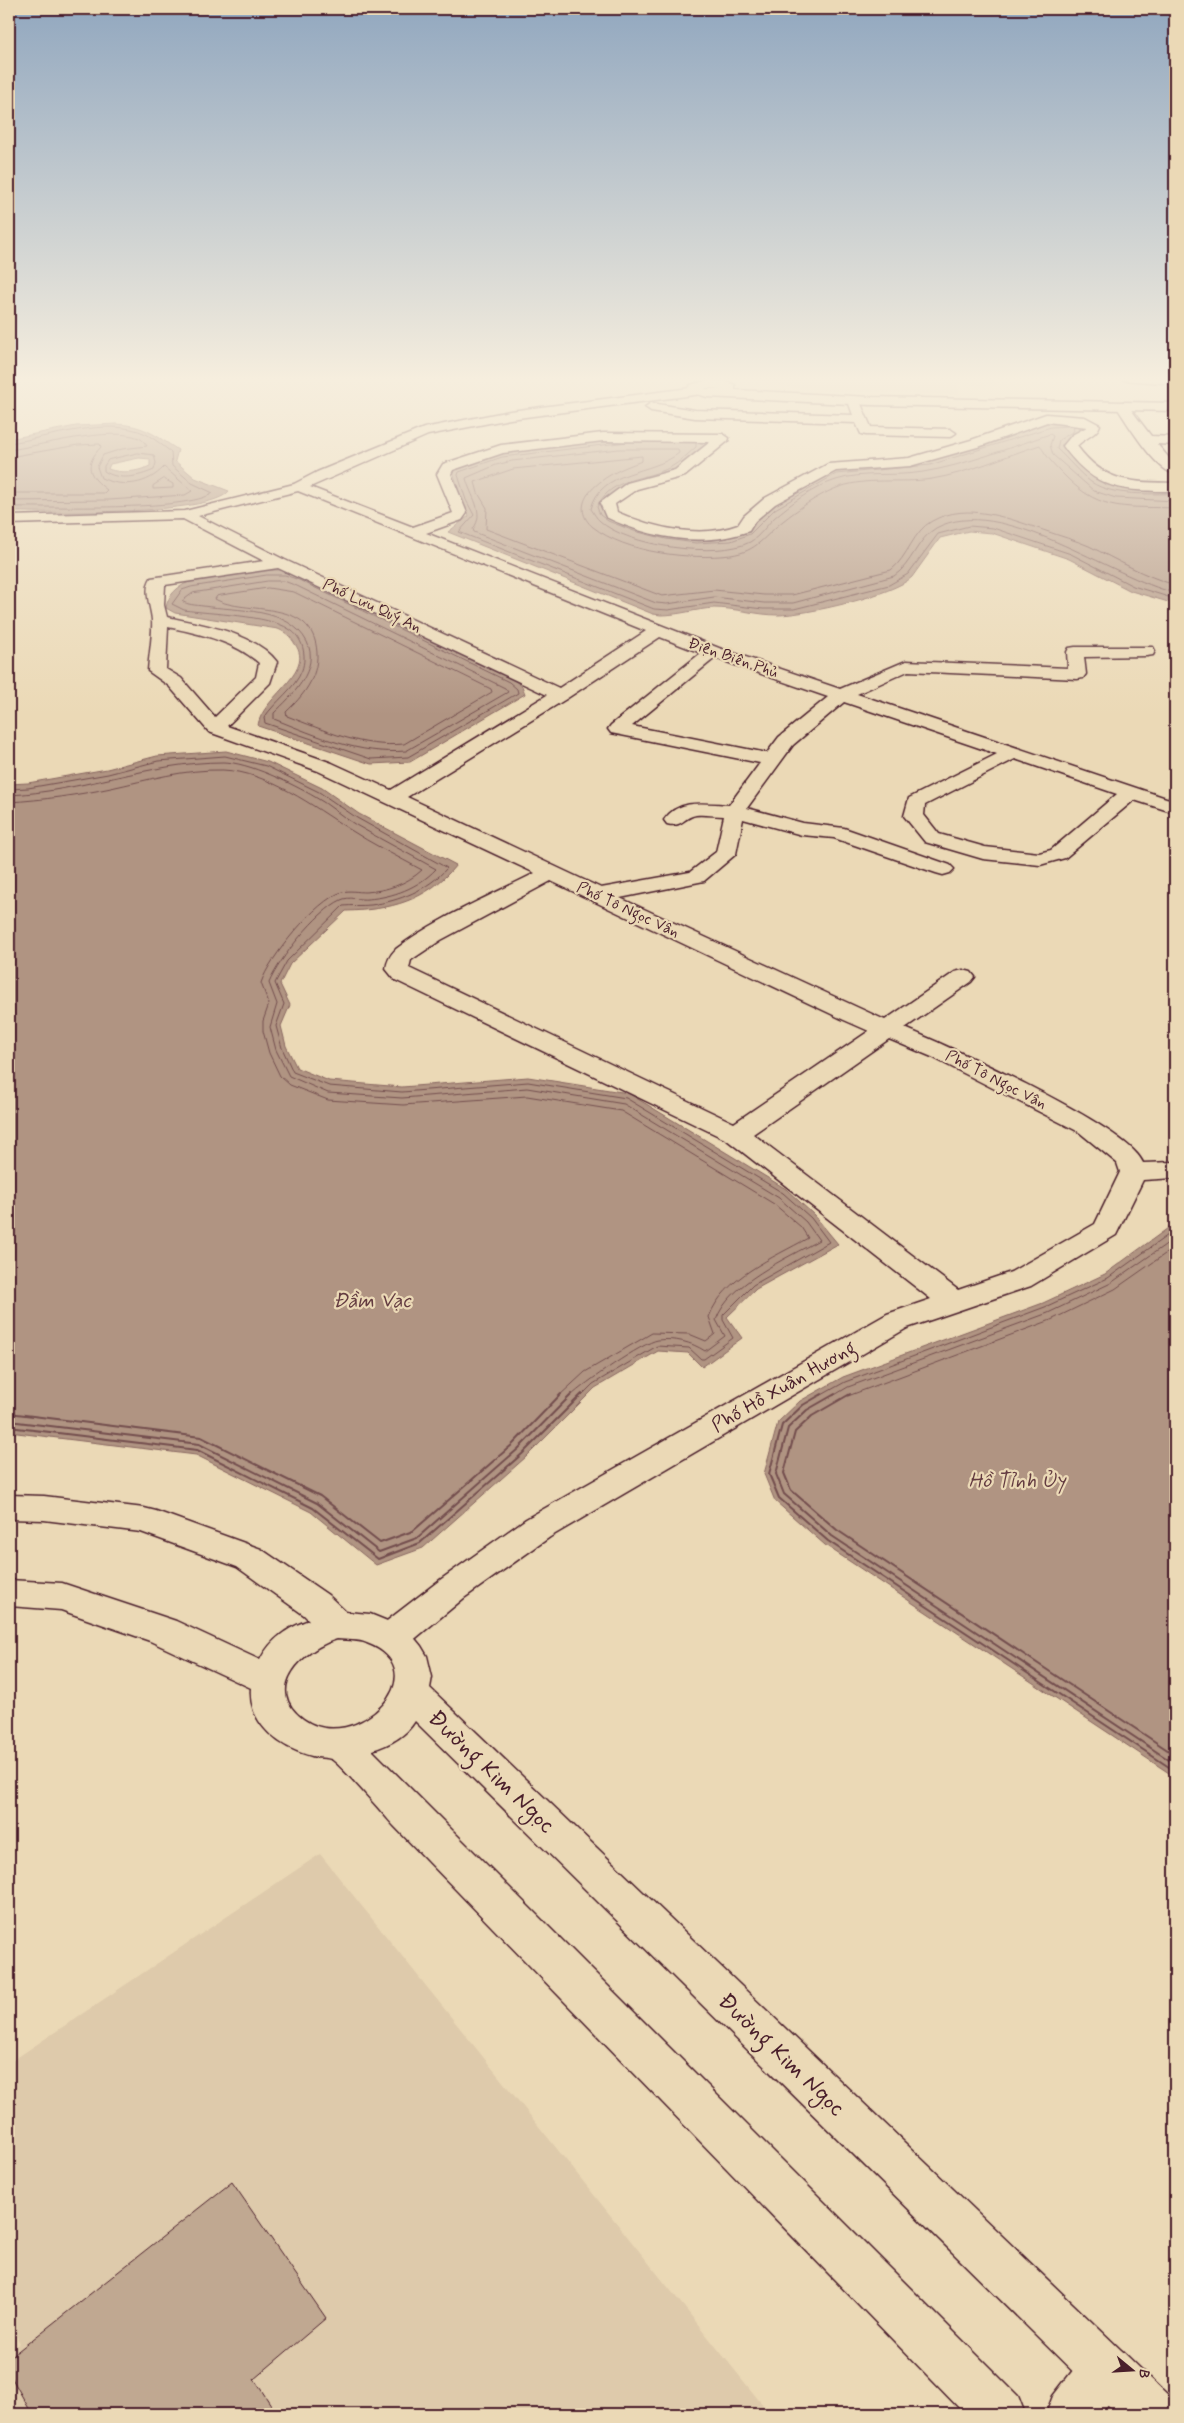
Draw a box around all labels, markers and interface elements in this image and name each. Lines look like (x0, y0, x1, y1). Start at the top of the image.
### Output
street label: Phố Lưu Quý An (319, 574, 425, 638)
street label: Điện Biên Phủ (685, 633, 781, 683)
street label: Phố Tô Ngọc Vân (573, 877, 683, 944)
street label: Phố Tô Ngọc Vân (941, 1045, 1050, 1115)
water label: Đầm Vạc (333, 1287, 412, 1315)
street label: Phố Hồ Xuân Hương (707, 1335, 862, 1441)
water label: Hồ Tỉnh Ủy (968, 1467, 1068, 1495)
street label: Đường Kim Ngọc (419, 1703, 561, 1843)
street label: Đường Kim Ngọc (709, 1986, 851, 2126)
north arrow (1106, 2346, 1156, 2396)
text: B (1133, 2367, 1153, 2381)

